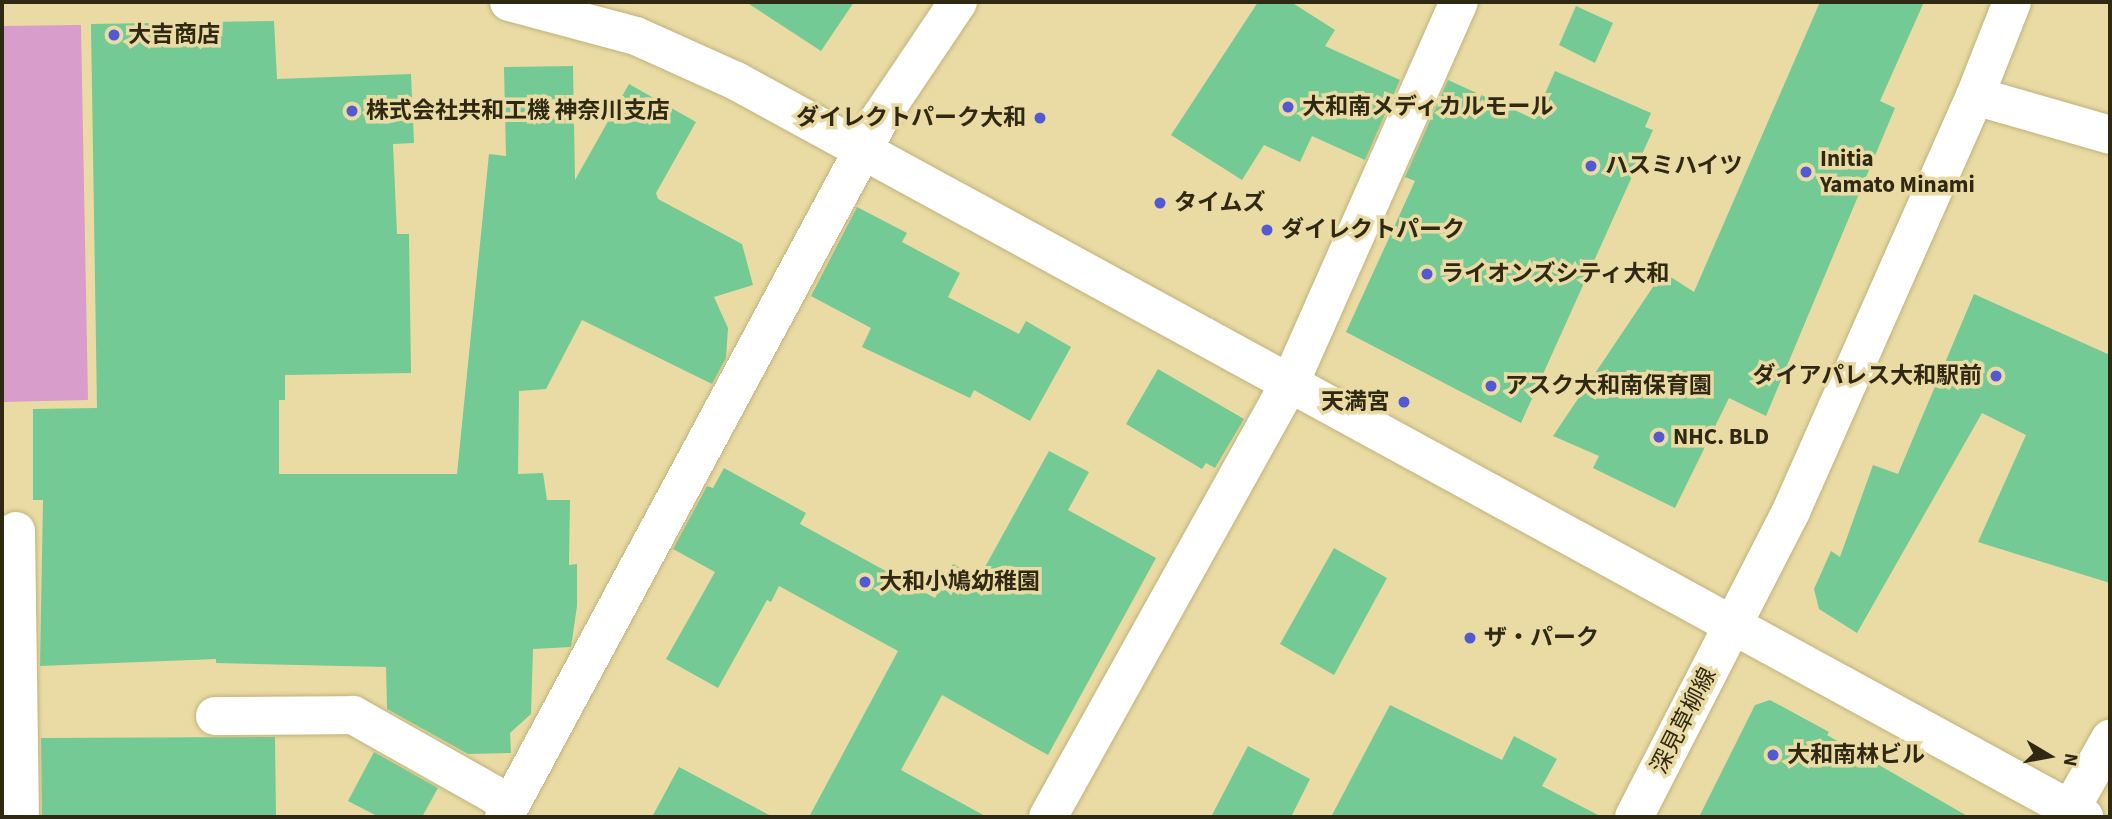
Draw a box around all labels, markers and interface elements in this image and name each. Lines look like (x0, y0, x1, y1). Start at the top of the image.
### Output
place label: 大吉商店 (128, 21, 220, 49)
marker: 大吉商店 (106, 27, 122, 43)
place label: 大和南メディカルモール (1302, 93, 1555, 121)
place label: 株式会社共和工機 神奈川支店 (366, 97, 670, 125)
marker: 大和南メディカルモール (1280, 99, 1296, 115)
marker: 株式会社共和工機 神奈川支店 (344, 103, 360, 119)
place label: ダイレクトパーク大和 (796, 104, 1026, 132)
marker: ダイレクトパーク大和 (1032, 110, 1048, 126)
place label: Initia Yamato Minami (1820, 145, 1975, 199)
place label: ハスミハイツ (1605, 152, 1743, 180)
marker: ハスミハイツ (1583, 158, 1599, 174)
marker: Initia Yamato Minami (1798, 164, 1814, 180)
place label: タイムズ (1174, 189, 1266, 217)
marker: タイムズ (1152, 195, 1168, 211)
place label: ダイレクトパーク (1281, 216, 1465, 244)
marker: ダイレクトパーク (1259, 222, 1275, 238)
place label: ライオンズシティ大和 (1441, 260, 1671, 288)
marker: ライオンズシティ大和 (1419, 266, 1435, 282)
place label: ダイアパレス大和駅前 (1752, 362, 1982, 390)
marker: ダイアパレス大和駅前 (1988, 368, 2004, 384)
place label: アスク大和南保育園 (1505, 372, 1712, 400)
marker: アスク大和南保育園 (1483, 378, 1499, 394)
place label: 天満宮 (1321, 388, 1390, 416)
marker: 天満宮 (1396, 394, 1412, 410)
place label: NHC. BLD (1673, 423, 1769, 451)
marker: NHC. BLD (1651, 429, 1667, 445)
place label: 大和小鳩幼稚園 (879, 568, 1040, 596)
marker: 大和小鳩幼稚園 (857, 574, 873, 590)
place label: ザ・パーク (1484, 624, 1599, 652)
marker: ザ・パーク (1462, 630, 1478, 646)
street label: 深見草柳線 (1646, 664, 1722, 778)
north arrow (2014, 721, 2084, 791)
place label: 大和南林ビル (1787, 741, 1925, 769)
marker: 大和南林ビル (1765, 747, 1781, 763)
text: N (2056, 751, 2085, 768)

